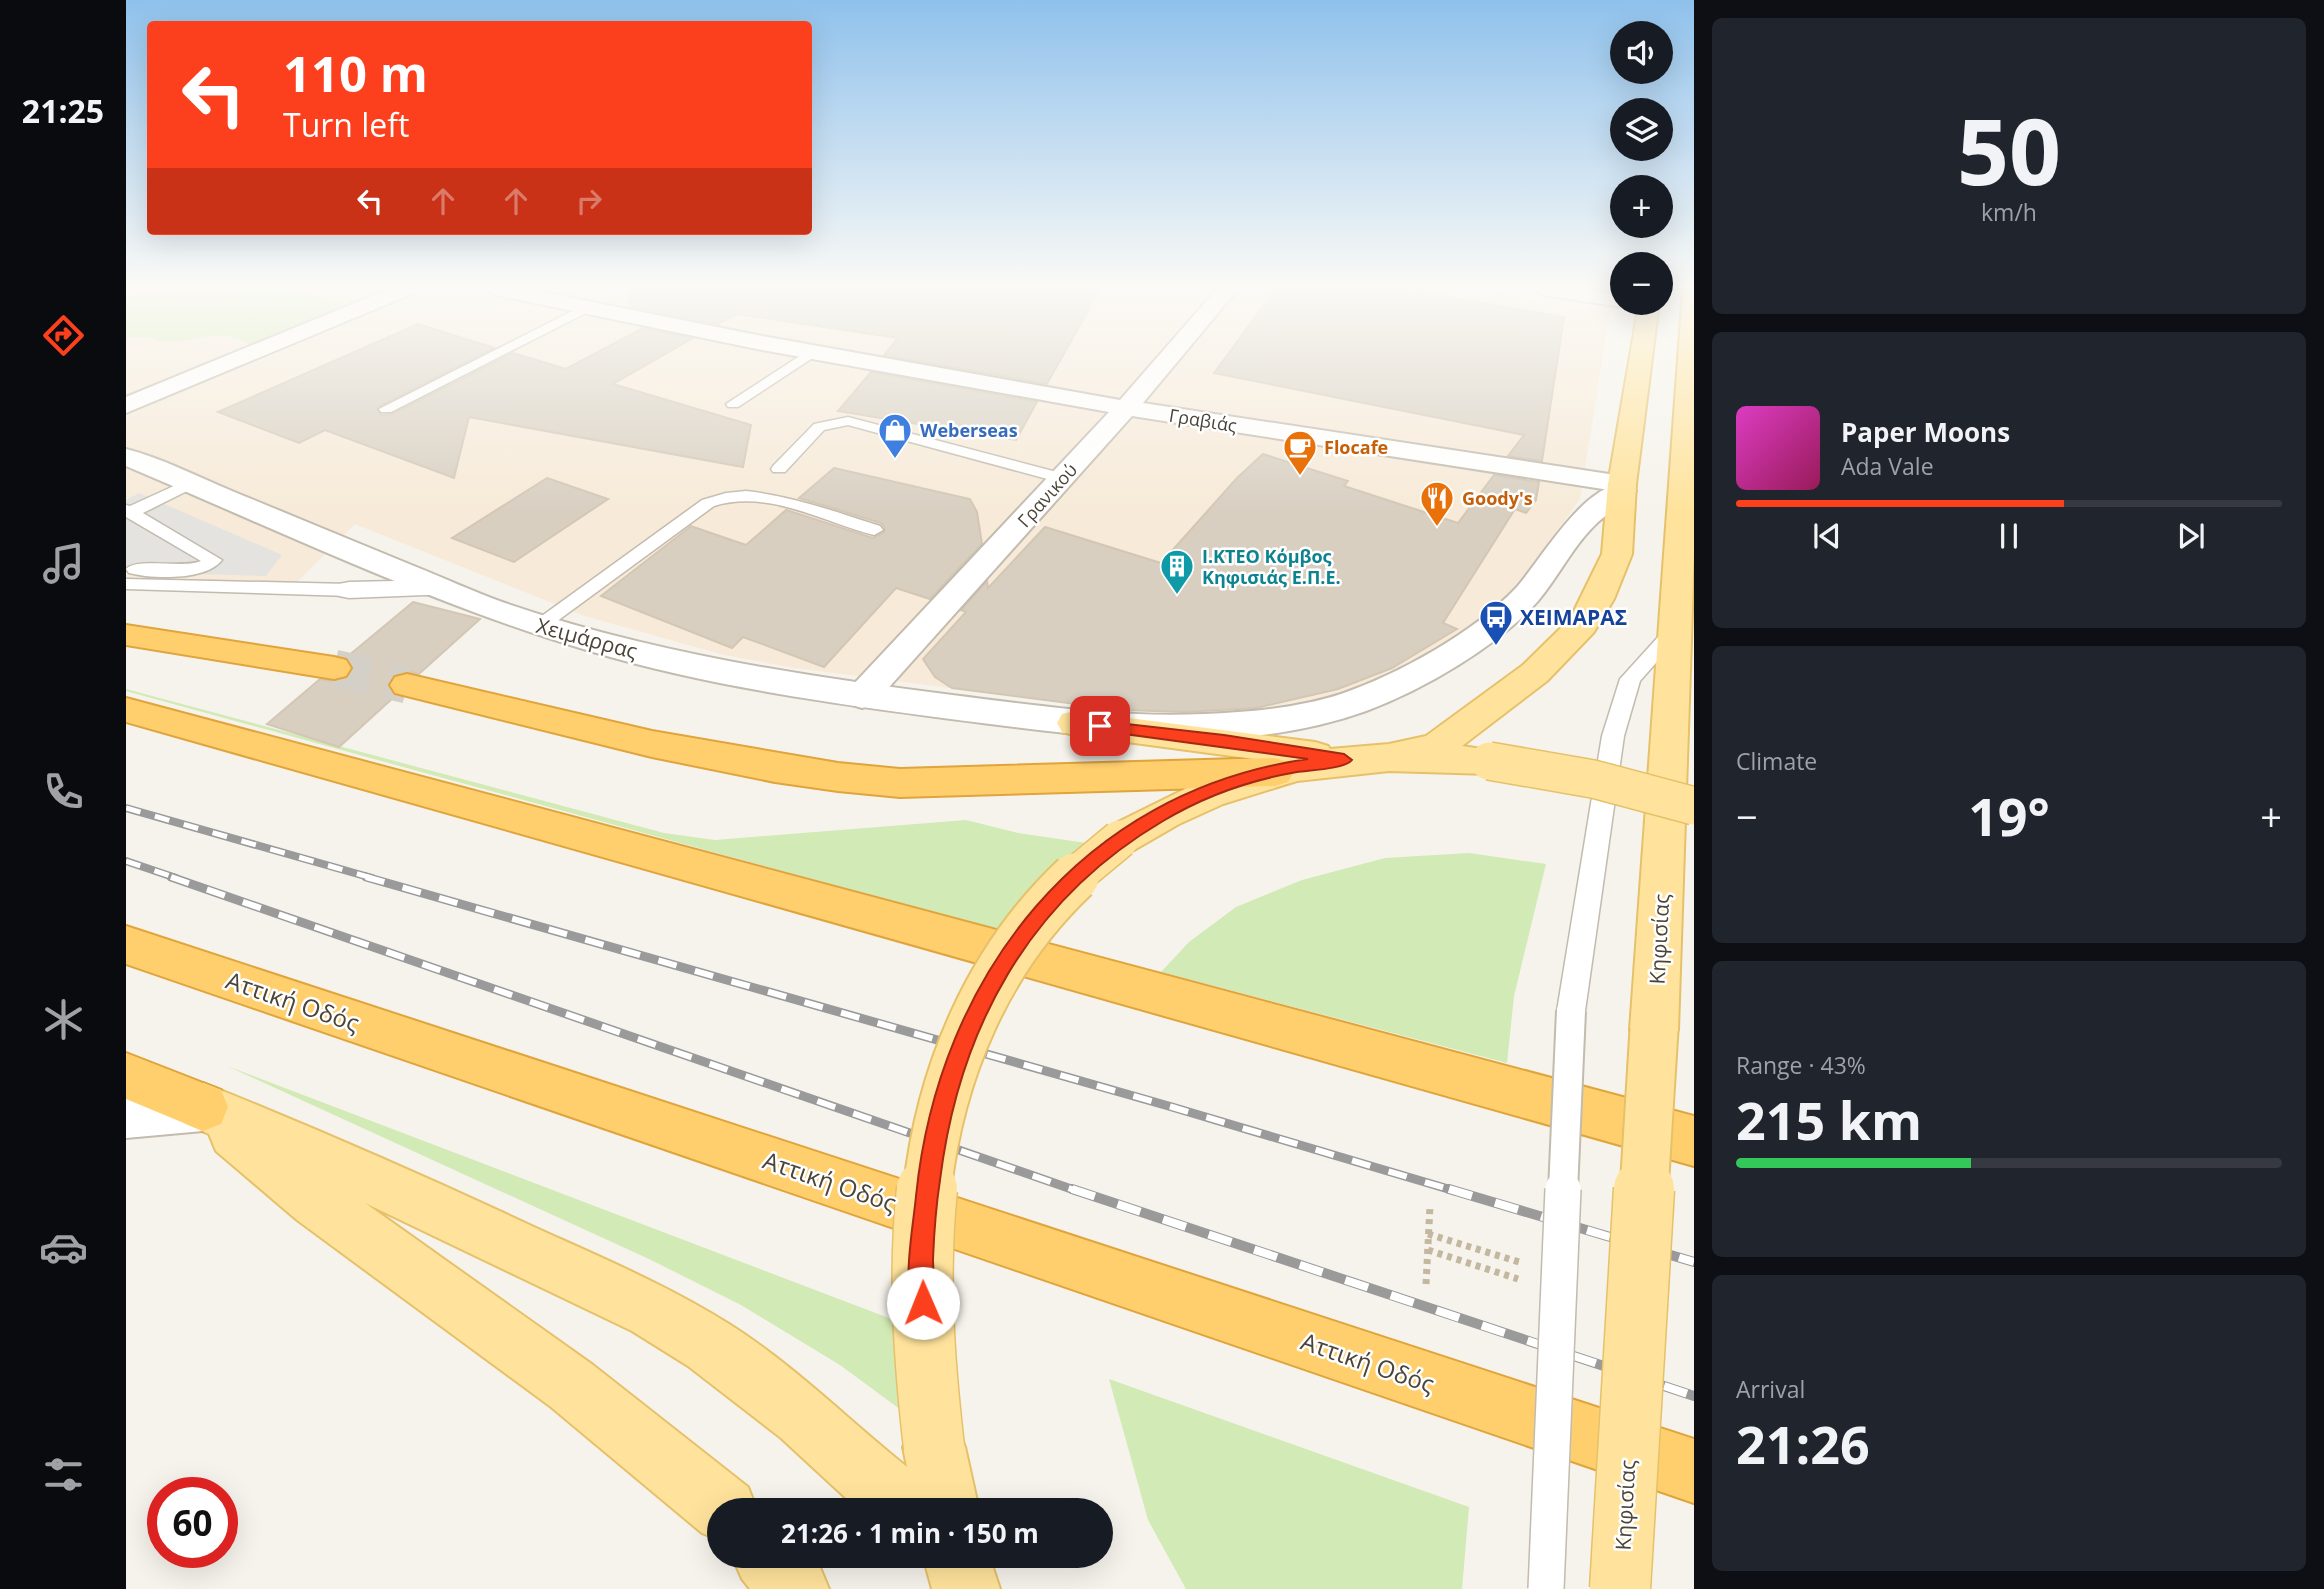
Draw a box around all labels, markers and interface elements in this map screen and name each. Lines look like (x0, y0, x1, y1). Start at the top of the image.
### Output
map controls (1610, 21, 1673, 315)
button: sound (1610, 21, 1673, 84)
text: 110 m (283, 40, 428, 106)
icon: left (168, 49, 259, 140)
text: 50 (1957, 88, 2061, 212)
text: 21:25 (22, 89, 104, 132)
button: layers (1610, 98, 1673, 161)
text: Turn left (283, 103, 409, 146)
button: + (1610, 175, 1673, 238)
icon: left (351, 182, 389, 220)
icon: ahead (424, 182, 462, 220)
icon: ahead (497, 182, 535, 220)
icon: right (570, 182, 608, 220)
text: km/h (1981, 196, 2037, 228)
button: − (1610, 252, 1673, 315)
icon: directions (39, 311, 88, 360)
street label: Γραβιάς (1167, 403, 1239, 437)
shop icon: Weberseas (876, 411, 914, 460)
text: Paper Moons (1841, 414, 2010, 450)
place label: Weberseas (920, 418, 1018, 442)
cafe icon: Flocafe (1281, 428, 1319, 477)
place label: Flocafe (1324, 435, 1388, 459)
text: Ada Vale (1841, 450, 1934, 482)
street label: Γρανικού (1012, 458, 1082, 532)
restaurant icon: Goody's (1418, 479, 1456, 528)
place label: Goody's (1462, 486, 1533, 510)
icon: previous (1808, 517, 1846, 555)
icon: pause (1990, 517, 2028, 555)
icon: next (2172, 517, 2210, 555)
icon: music (39, 539, 88, 588)
place label: Ι.ΚΤΕΟ Κόμβος Κηφισιάς Ε.Π.Ε. (1202, 544, 1341, 589)
building icon: Ι.ΚΤΕΟ Κόμβος Κηφισιάς Ε.Π.Ε. (1158, 547, 1196, 596)
bus stop icon: ΧΕΙΜΑΡΑΣ (1477, 598, 1515, 647)
place label: ΧΕΙΜΑΡΑΣ (1520, 603, 1627, 631)
street label: Χειμάρρας (533, 611, 641, 665)
pin (1070, 696, 1130, 756)
icon: arrive (1081, 707, 1119, 745)
text: Climate (1736, 745, 1817, 777)
icon: phone (39, 767, 88, 816)
text: 19° (1968, 780, 2050, 851)
text: − (1736, 790, 1758, 842)
text: + (2260, 790, 2282, 842)
street label: Κηφισίας (1643, 893, 1675, 985)
street label: Αττική Οδός (222, 963, 364, 1039)
icon: climate (39, 995, 88, 1044)
text: Range · 43% (1736, 1049, 1866, 1081)
text: 215 km (1736, 1084, 1922, 1155)
street label: Αττική Οδός (759, 1143, 901, 1219)
icon: car (39, 1223, 88, 1272)
position arrow (886, 1266, 960, 1340)
street label: Αττική Οδός (1297, 1324, 1439, 1400)
text: Arrival (1736, 1373, 1805, 1405)
text: 21:26 (1736, 1408, 1870, 1479)
icon: filters (39, 1450, 88, 1499)
street label: Κηφισίας (1609, 1459, 1641, 1551)
speed limit sign: 60 (147, 1477, 238, 1568)
text: 21:26 · 1 min · 150 m (781, 1515, 1039, 1551)

